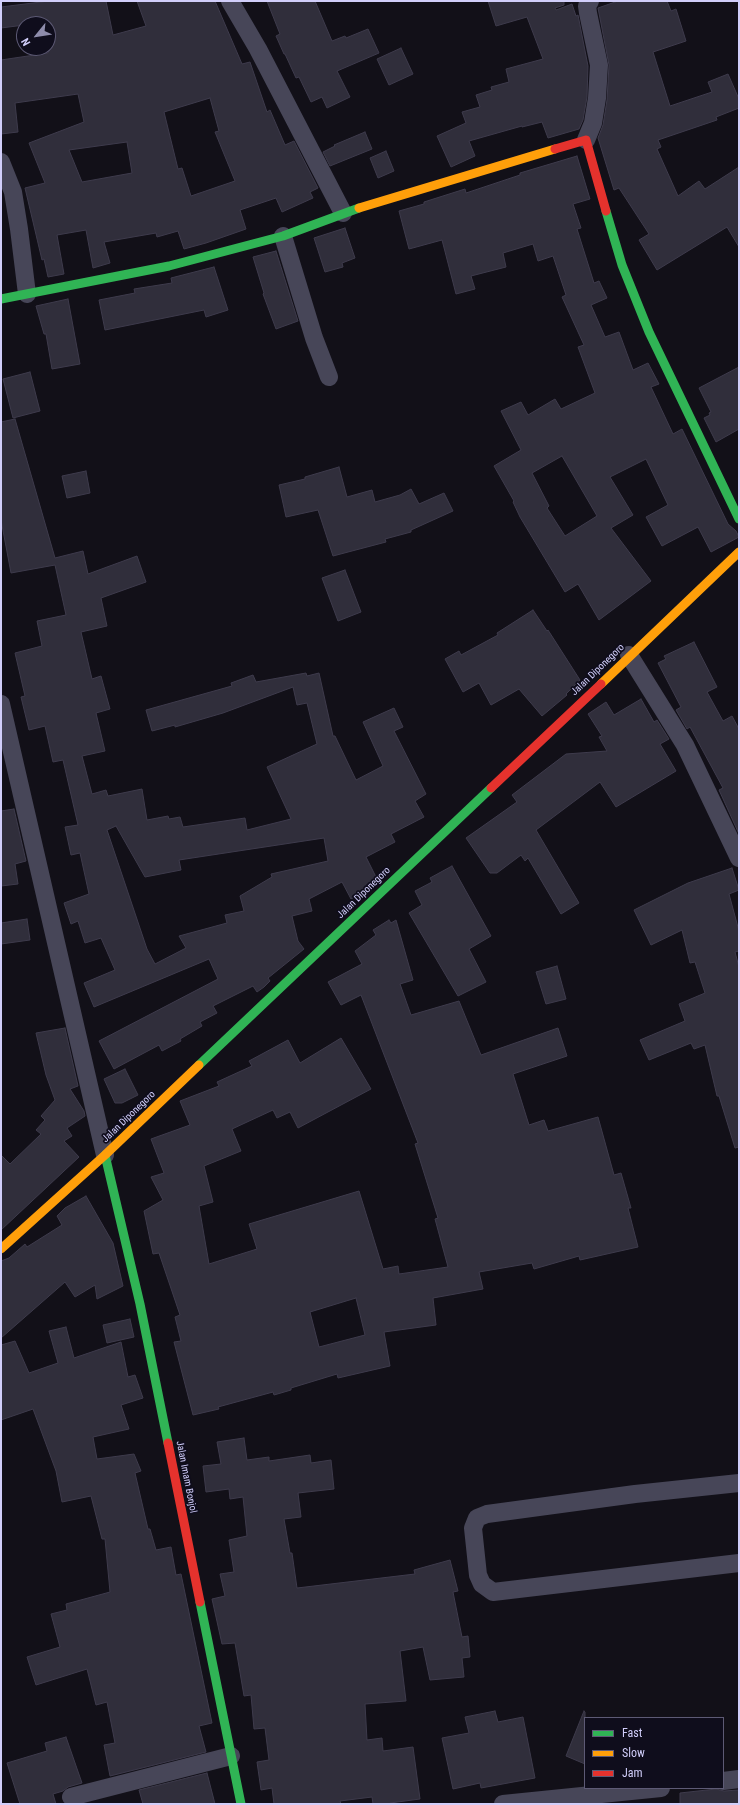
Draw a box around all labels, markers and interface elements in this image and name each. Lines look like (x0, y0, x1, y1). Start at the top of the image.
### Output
north arrow (16, 16, 56, 56)
text: N (19, 36, 33, 48)
street label: Jalan Diponegoro (569, 642, 627, 698)
street label: Jalan Diponegoro (335, 865, 393, 921)
street label: Jalan Diponegoro (100, 1089, 158, 1145)
street label: Jalan Imam Bonjol (173, 1440, 199, 1514)
legend (584, 1717, 724, 1789)
text: Fast (622, 1726, 642, 1740)
text: Slow (622, 1746, 645, 1760)
text: Jam (622, 1766, 643, 1780)

